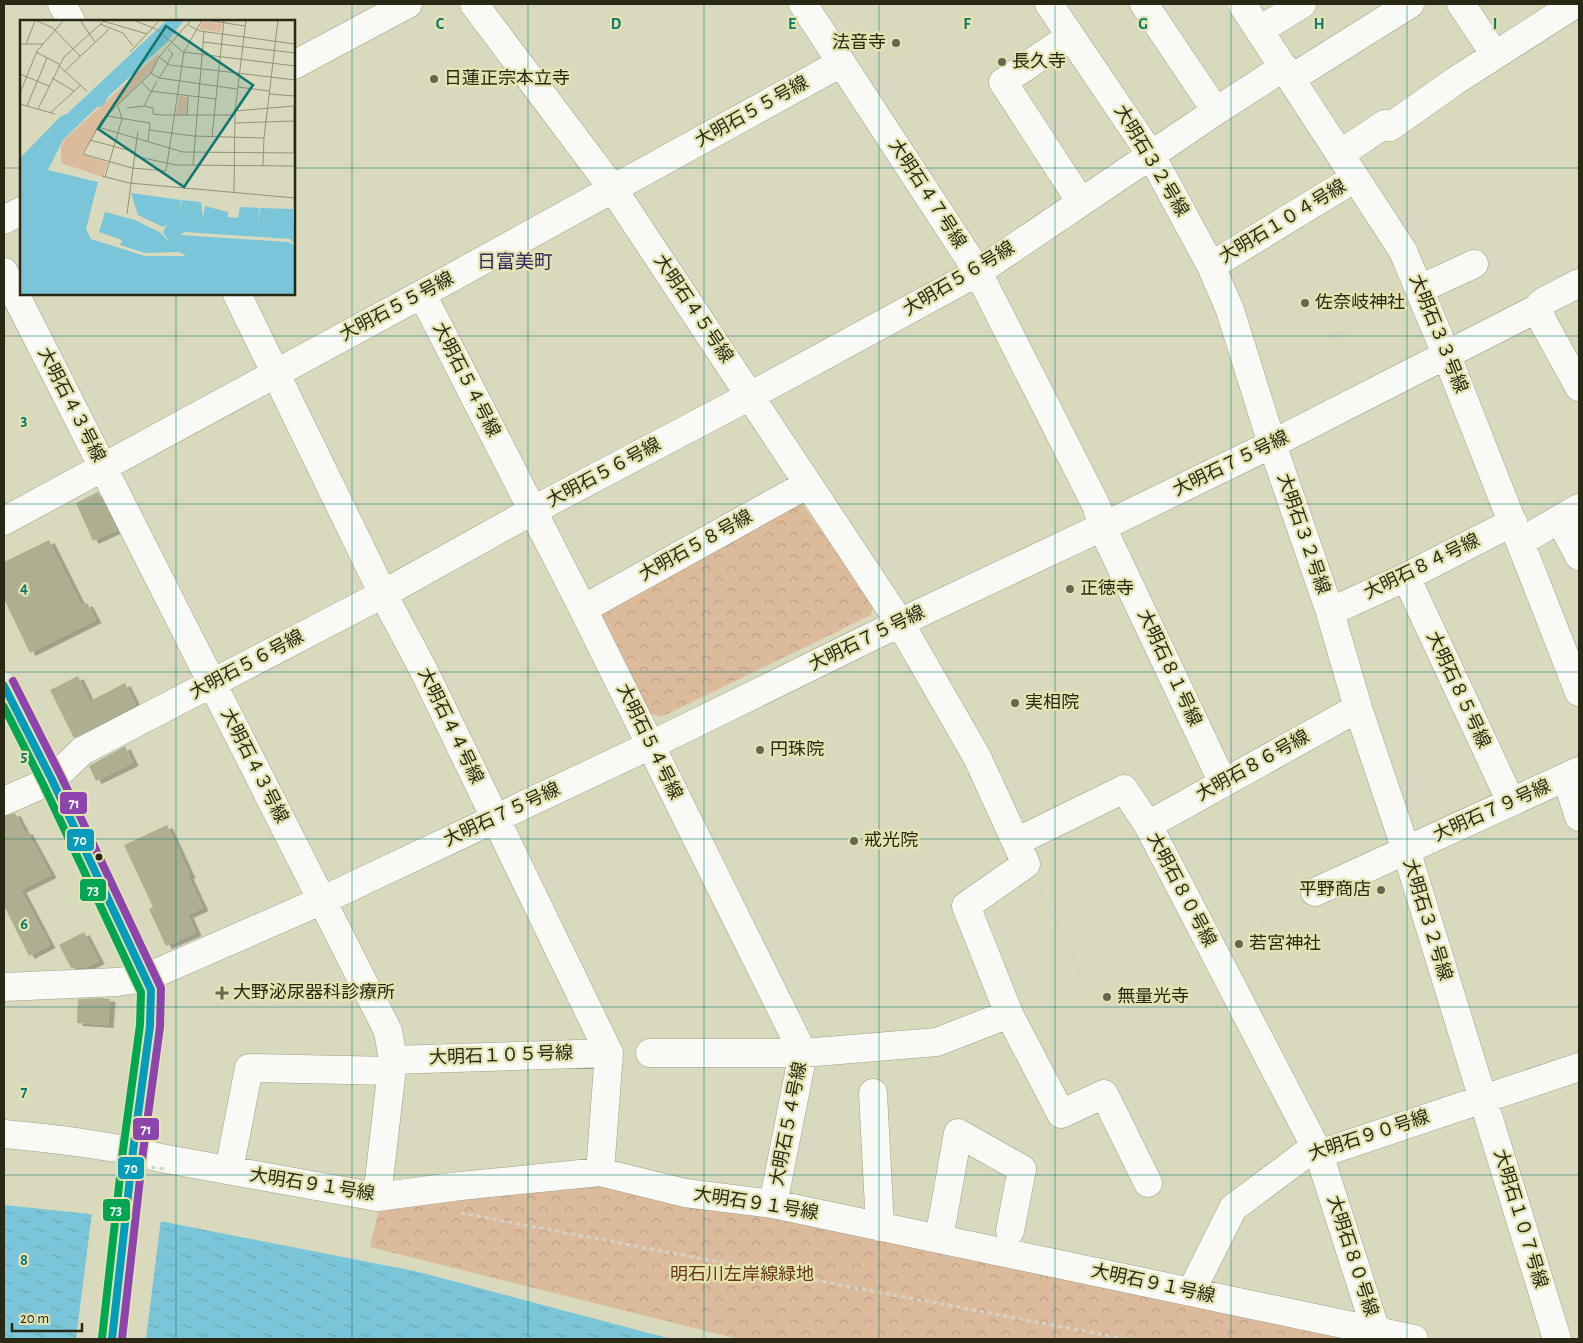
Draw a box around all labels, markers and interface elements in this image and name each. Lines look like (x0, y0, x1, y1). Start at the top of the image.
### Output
text: C (436, 16, 445, 32)
text: D (611, 16, 622, 32)
text: E (788, 16, 796, 32)
text: F (963, 16, 971, 32)
text: G (1138, 16, 1148, 32)
text: H (1313, 16, 1325, 32)
text: I (1493, 16, 1497, 32)
inset map (20, 20, 295, 295)
place label: 法音寺 (832, 33, 886, 52)
marker: 法音寺 (890, 37, 902, 49)
place label: 長久寺 (1012, 51, 1066, 71)
marker: 長久寺 (996, 56, 1008, 68)
place label: 日蓮正宗本立寺 (444, 69, 570, 88)
street label: 大明石５５号線 (692, 72, 811, 150)
marker: 日蓮正宗本立寺 (428, 73, 440, 85)
street label: 大明石３２号線 (1111, 101, 1193, 220)
street label: 大明石４７号線 (885, 135, 971, 252)
street label: 大明石１０４号線 (1216, 175, 1349, 267)
street label: 大明石５６号線 (899, 237, 1018, 319)
district label: 日富美町 (477, 251, 553, 272)
street label: 大明石４５号線 (650, 251, 737, 366)
street label: 大明石５５号線 (336, 268, 457, 345)
street label: 大明石３３号線 (1406, 271, 1472, 396)
place label: 佐奈岐神社 (1315, 292, 1405, 312)
marker: 佐奈岐神社 (1299, 297, 1311, 309)
street label: 大明石５４号線 (429, 319, 504, 440)
street label: 大明石４３号線 (34, 344, 109, 465)
text: 3 (21, 412, 28, 428)
street label: 大明石７５号線 (1170, 426, 1292, 500)
street label: 大明石５６号線 (543, 434, 664, 511)
street label: 大明石３２号線 (1274, 471, 1334, 596)
street label: 大明石５８号線 (636, 506, 755, 584)
street label: 大明石８４号線 (1361, 529, 1483, 603)
place label: 正徳寺 (1080, 578, 1134, 598)
text: 4 (20, 580, 28, 596)
marker: 正徳寺 (1064, 583, 1076, 595)
street label: 大明石７５号線 (806, 601, 928, 675)
street label: 大明石８１号線 (1134, 606, 1206, 729)
street label: 大明石５６号線 (186, 626, 307, 703)
street label: 大明石８５号線 (1423, 628, 1495, 751)
street label: 大明石４４号線 (414, 665, 488, 787)
street label: 大明石５４号線 (613, 681, 687, 803)
place label: 実相院 (1025, 693, 1079, 712)
marker: 実相院 (1009, 697, 1021, 709)
street label: 大明石４３号線 (217, 705, 292, 826)
street label: 大明石８６号線 (1193, 726, 1312, 804)
place label: 円珠院 (770, 740, 824, 759)
marker: 円珠院 (754, 744, 766, 756)
text: 5 (21, 748, 28, 764)
street label: 大明石７９号線 (1430, 775, 1553, 845)
street label: 大明石７５号線 (440, 778, 563, 850)
line badge: 71 (59, 791, 88, 815)
text: 71 (68, 797, 80, 811)
line badge: 70 (66, 828, 95, 852)
street label: 大明石８０号線 (1143, 829, 1220, 950)
place label: 戒光院 (864, 831, 918, 850)
text: 70 (73, 834, 87, 848)
marker: 戒光院 (848, 835, 860, 847)
unlabelled marker (94, 852, 104, 862)
street label: 大明石３２号線 (1400, 857, 1456, 983)
line badge: 73 (79, 878, 107, 902)
place label: 平野商店 (1299, 880, 1371, 899)
text: 73 (87, 884, 99, 898)
marker: 平野商店 (1375, 884, 1387, 896)
text: 6 (20, 916, 28, 932)
place label: 若宮神社 (1249, 934, 1321, 953)
marker: 若宮神社 (1233, 938, 1245, 950)
place label: 大野泌尿器科診療所 (233, 982, 395, 1002)
marker: 大野泌尿器科診療所 (215, 986, 229, 1000)
place label: 無量光寺 (1117, 986, 1189, 1006)
marker: 無量光寺 (1101, 991, 1113, 1003)
street label: 大明石１０５号線 (429, 1042, 573, 1068)
street label: 大明石５４号線 (766, 1060, 810, 1188)
text: 7 (21, 1084, 28, 1100)
street label: 大明石９０号線 (1306, 1106, 1432, 1164)
line badge: 71 (132, 1117, 160, 1141)
text: 71 (140, 1123, 152, 1137)
street label: 大明石１０７号線 (1490, 1147, 1552, 1290)
line badge: 70 (117, 1156, 145, 1180)
text: 70 (124, 1162, 138, 1176)
street label: 大明石９１号線 (248, 1164, 376, 1204)
street label: 大明石９１号線 (692, 1183, 820, 1223)
street label: 大明石８０号線 (1324, 1193, 1382, 1319)
line badge: 73 (102, 1198, 131, 1222)
text: 73 (110, 1204, 122, 1218)
text: 8 (20, 1252, 28, 1268)
street label: 大明石９１号線 (1090, 1260, 1217, 1306)
park label: 明石川左岸線緑地 (670, 1264, 814, 1284)
scale bar (12, 1300, 82, 1332)
text: 20 m (20, 1311, 49, 1326)

